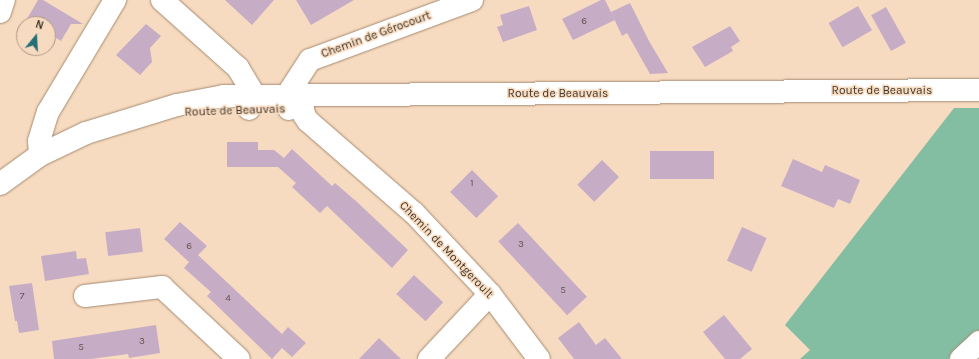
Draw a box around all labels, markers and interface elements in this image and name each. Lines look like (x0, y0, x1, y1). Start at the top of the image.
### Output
street label: Chemin de Gérocourt (319, 8, 433, 62)
north arrow (16, 16, 56, 56)
house number: 6 (581, 16, 587, 28)
text: N (34, 18, 45, 32)
street label: Route de Beauvais (832, 84, 932, 98)
street label: Route de Beauvais (508, 87, 608, 101)
street label: Route de Beauvais (184, 102, 286, 120)
house number: 1 (470, 178, 474, 190)
street label: Chemin de Montgeroult (396, 199, 496, 301)
house number: 3 (518, 239, 524, 251)
house number: 6 (186, 241, 192, 253)
house number: 5 (560, 285, 566, 297)
house number: 7 (20, 291, 24, 303)
house number: 4 (225, 293, 231, 305)
house number: 3 (139, 336, 145, 348)
house number: 5 (78, 342, 84, 354)

